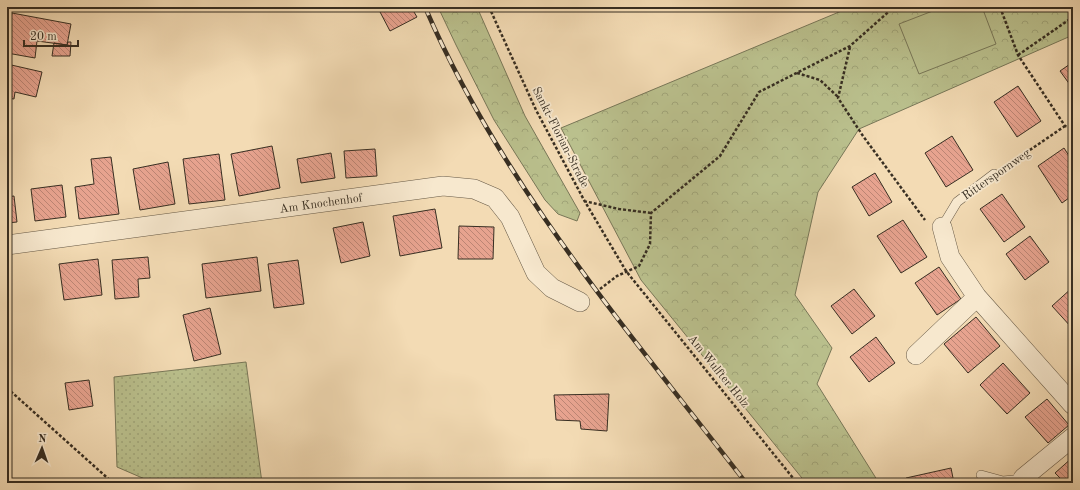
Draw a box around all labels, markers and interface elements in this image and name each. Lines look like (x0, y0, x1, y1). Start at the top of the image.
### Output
scale bar (24, 22, 78, 48)
text: 20 m (30, 31, 57, 43)
street label: Sankt-Florian-Straße (529, 85, 591, 190)
street label: Ritterspornweg (960, 147, 1033, 203)
street label: Am Knochenhof (279, 192, 364, 216)
street label: Am Wulfter Holz (685, 333, 751, 410)
north arrow (22, 428, 62, 468)
text: N (38, 434, 47, 445)

